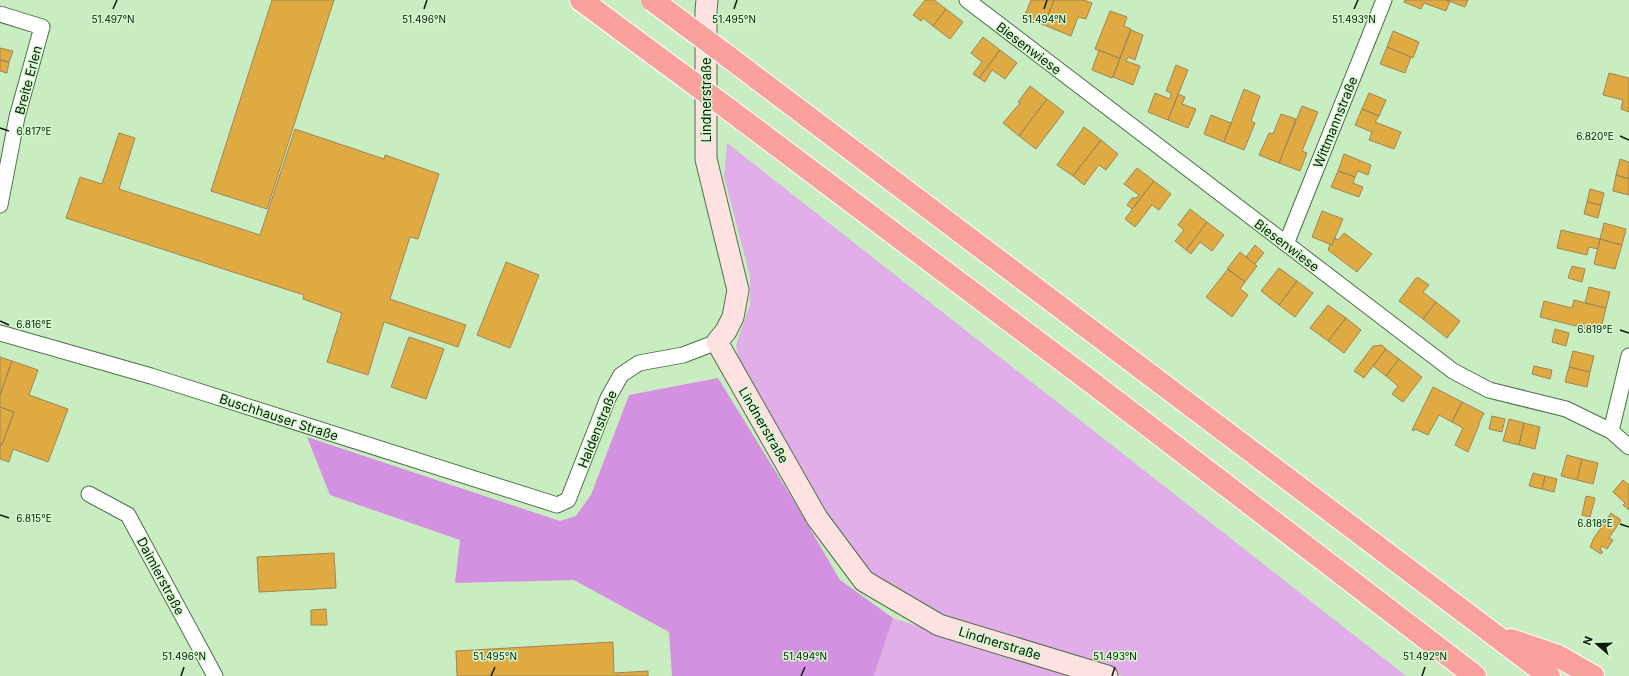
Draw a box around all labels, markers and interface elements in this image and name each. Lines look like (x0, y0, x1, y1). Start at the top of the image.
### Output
text: 51.497°N (91, 13, 135, 25)
text: 51.496°N (402, 13, 446, 25)
text: 51.495°N (712, 13, 756, 25)
text: 51.494°N (1022, 13, 1066, 25)
text: 51.493°N (1332, 13, 1376, 25)
street label: Biesenwiese (993, 18, 1065, 78)
street label: Breite Erlen (11, 44, 45, 116)
street label: Lindnerstraße (698, 57, 714, 143)
street label: Wittmannstraße (1309, 74, 1361, 170)
text: 6.817°E (17, 125, 52, 137)
text: 6.820°E (1576, 130, 1614, 142)
street label: Biesenwiese (1251, 215, 1323, 275)
text: 6.816°E (16, 318, 52, 330)
text: 6.819°E (1577, 323, 1613, 335)
street label: Lindnerstraße (736, 384, 792, 466)
street label: Haldenstraße (574, 388, 620, 470)
street label: Buschhauser Straße (217, 390, 341, 444)
text: 6.815°E (16, 512, 52, 524)
text: 6.818°E (1577, 517, 1613, 529)
street label: Daimlerstraße (134, 534, 188, 618)
street label: Lindnerstraße (957, 623, 1043, 663)
north arrow (1577, 624, 1617, 664)
text: N (1580, 634, 1596, 647)
text: 51.496°N (162, 650, 206, 662)
text: 51.495°N (473, 650, 517, 662)
text: 51.494°N (783, 650, 827, 662)
text: 51.493°N (1093, 650, 1137, 662)
text: 51.492°N (1403, 650, 1447, 662)

